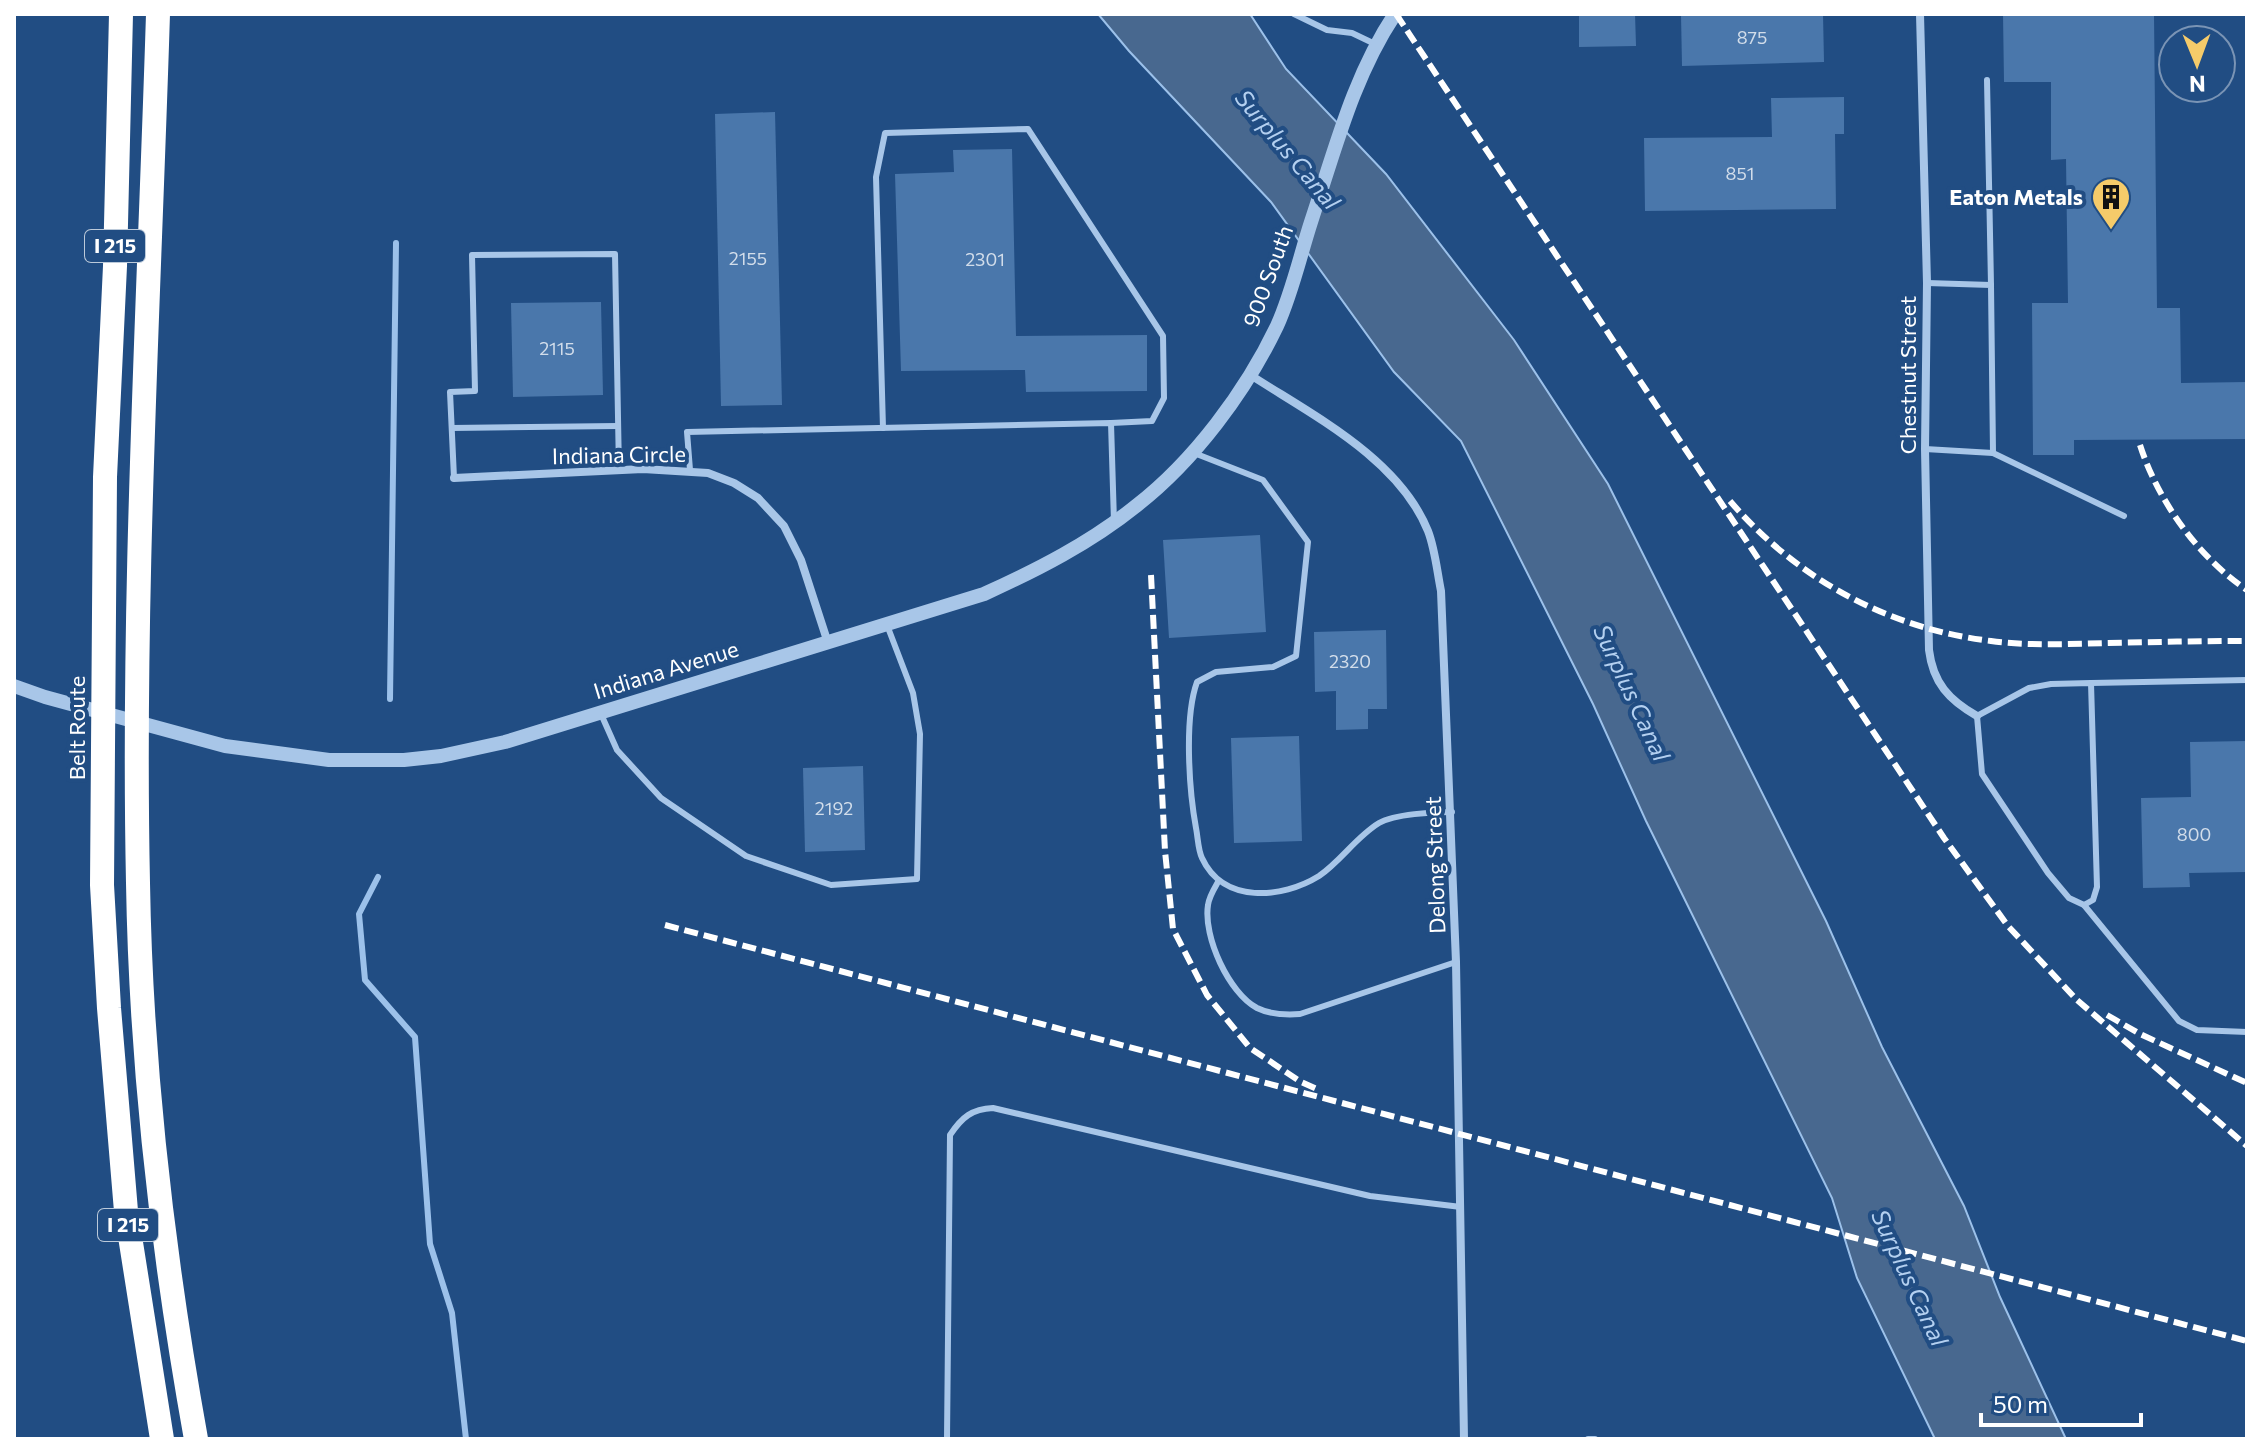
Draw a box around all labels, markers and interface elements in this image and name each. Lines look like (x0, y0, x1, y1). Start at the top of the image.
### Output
north arrow (2157, 24, 2237, 104)
house number: 875 (1737, 26, 1767, 48)
text: N (2189, 71, 2206, 98)
water label: Surplus Canal (1230, 83, 1347, 216)
house number: 851 (1726, 162, 1754, 184)
building icon: Eaton Metals (2090, 176, 2132, 231)
place label: Eaton Metals (1949, 183, 2083, 210)
street label: 900 South (1237, 221, 1298, 330)
road number: I 215 (85, 230, 145, 262)
house number: 2155 (729, 247, 767, 269)
house number: 2301 (965, 248, 1005, 270)
street label: Chestnut Street (1894, 296, 1921, 454)
house number: 2115 (539, 337, 575, 359)
street label: Indiana Circle (552, 440, 686, 469)
water label: Surplus Canal (1588, 619, 1677, 766)
street label: Indiana Avenue (590, 635, 742, 704)
house number: 2320 (1329, 650, 1371, 672)
street label: Belt Route (63, 676, 90, 780)
street label: Delong Street (1419, 796, 1450, 934)
house number: 2192 (815, 797, 853, 819)
house number: 800 (2177, 823, 2211, 845)
water label: Surplus Canal (1866, 1204, 1955, 1351)
road number: I 215 (98, 1209, 158, 1241)
scale bar (1981, 1377, 2141, 1427)
text: 50 m (1993, 1389, 2048, 1418)

